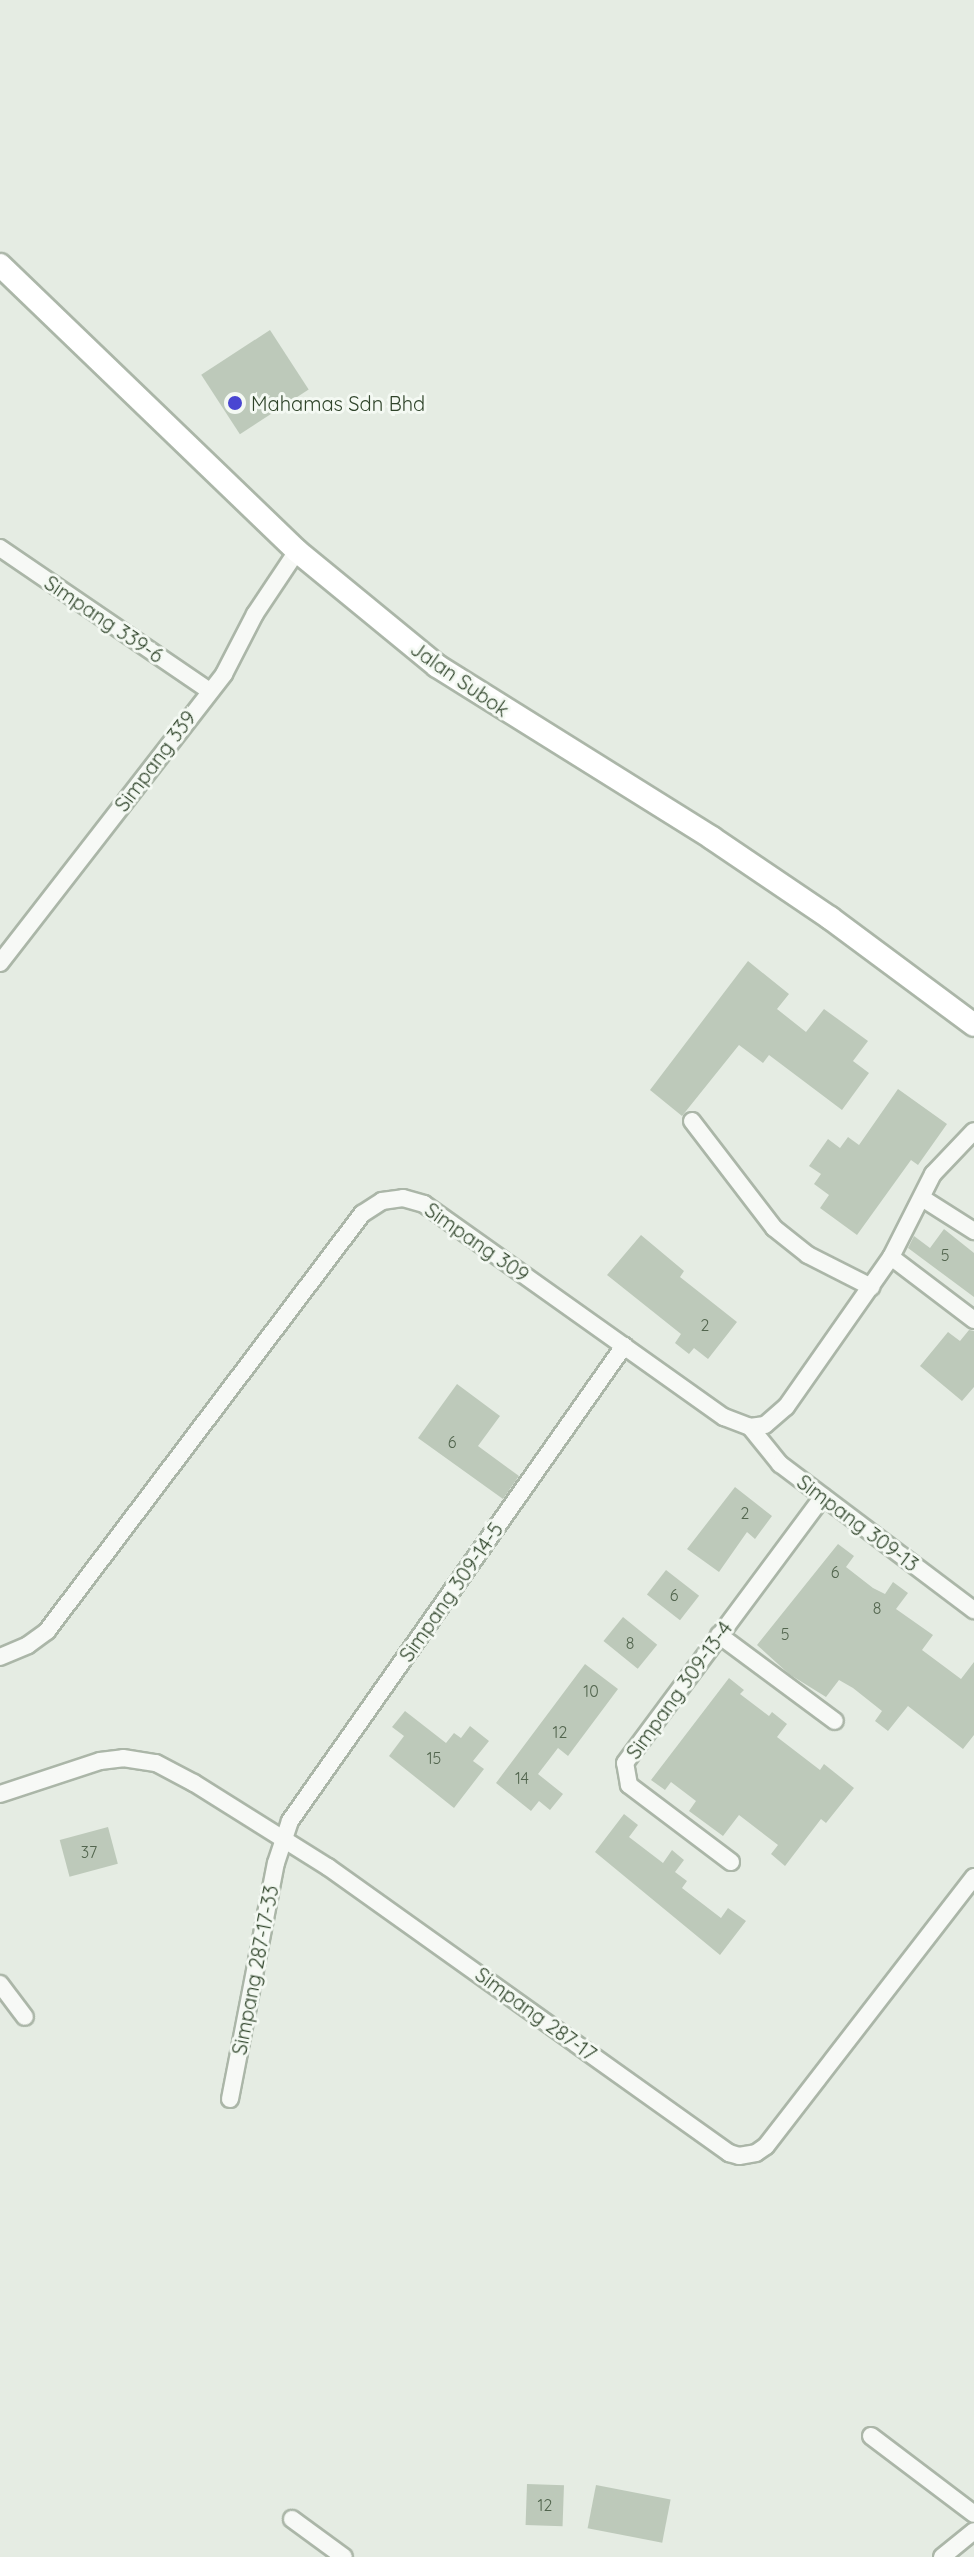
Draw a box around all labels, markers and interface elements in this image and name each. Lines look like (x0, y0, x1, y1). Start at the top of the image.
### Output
place label: Mahamas Sdn Bhd (251, 391, 425, 415)
marker: Mahamas Sdn Bhd (226, 394, 244, 412)
street label: Simpang 339-6 (40, 570, 168, 668)
street label: Jalan Subok (406, 636, 514, 722)
street label: Simpang 339 (109, 706, 201, 816)
street label: Simpang 309 (421, 1197, 533, 1287)
house number: 5 (941, 1245, 949, 1265)
house number: 2 (701, 1315, 709, 1335)
house number: 6 (448, 1432, 456, 1452)
street label: Simpang 309-13 (793, 1470, 923, 1576)
house number: 2 (741, 1503, 749, 1523)
street label: Simpang 309-14-5 (394, 1518, 508, 1666)
house number: 6 (831, 1562, 839, 1582)
house number: 6 (670, 1585, 678, 1605)
house number: 8 (873, 1598, 881, 1618)
street label: Simpang 309-13-4 (621, 1617, 737, 1763)
house number: 5 (781, 1624, 789, 1644)
house number: 8 (626, 1633, 634, 1653)
house number: 10 (583, 1681, 599, 1701)
house number: 12 (553, 1722, 567, 1742)
house number: 15 (427, 1748, 441, 1768)
house number: 14 (515, 1768, 529, 1788)
house number: 37 (81, 1842, 97, 1862)
street label: Simpang 287-17-33 (227, 1883, 283, 2057)
street label: Simpang 287-17 (471, 1962, 601, 2066)
house number: 12 (538, 2495, 552, 2515)

